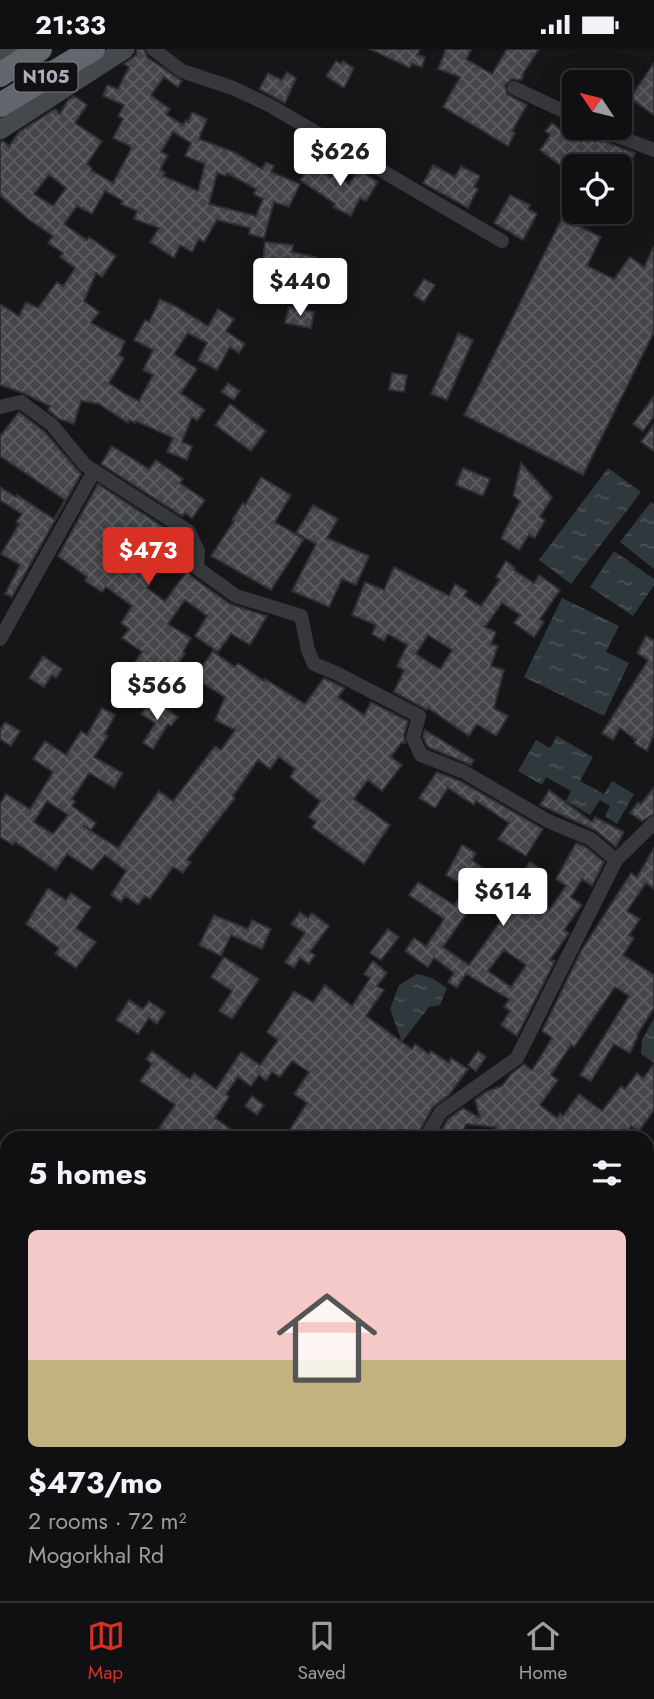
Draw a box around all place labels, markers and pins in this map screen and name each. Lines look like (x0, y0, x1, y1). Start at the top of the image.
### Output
pin: $626 (299, 129, 381, 188)
pin: $440 (259, 259, 341, 318)
pin: $473 (107, 527, 189, 587)
pin: $566 (116, 663, 198, 722)
pin: $614 (462, 869, 544, 928)

